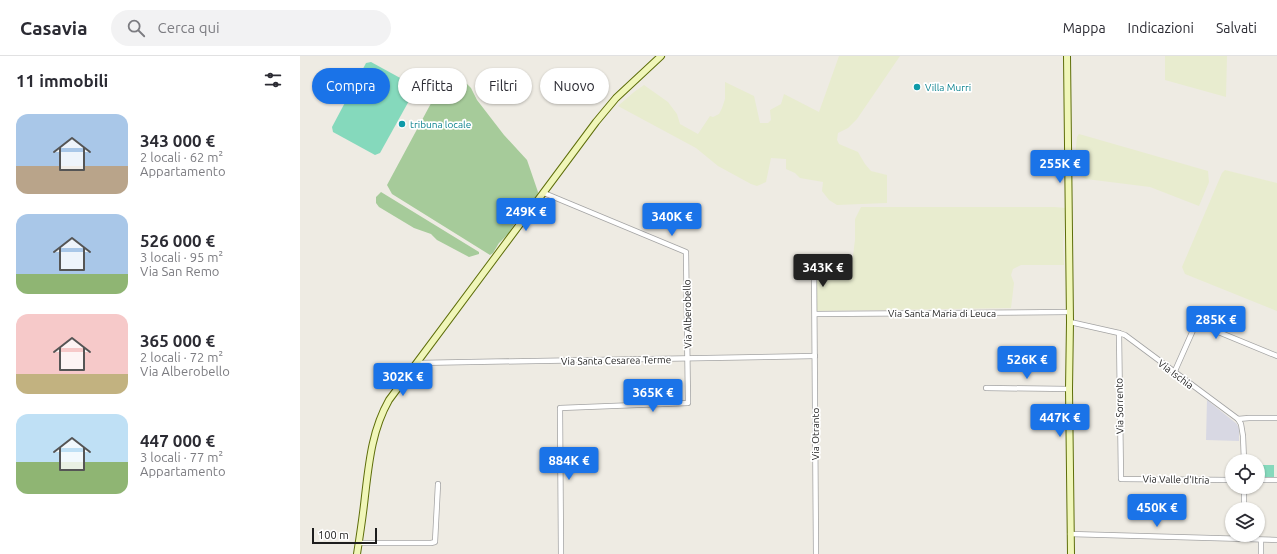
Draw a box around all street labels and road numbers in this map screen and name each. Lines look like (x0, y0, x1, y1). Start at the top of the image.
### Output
street label: Via Alberobello (681, 279, 694, 349)
street label: Via Santa Maria di Leuca (888, 308, 996, 319)
street label: Via Santa Cesarea Terme (561, 354, 671, 367)
street label: Via Ischia (1156, 358, 1196, 391)
street label: Via Sorrento (1114, 378, 1125, 434)
street label: Via Otranto (810, 408, 821, 460)
street label: Via Valle d'Itria (1142, 473, 1210, 486)

